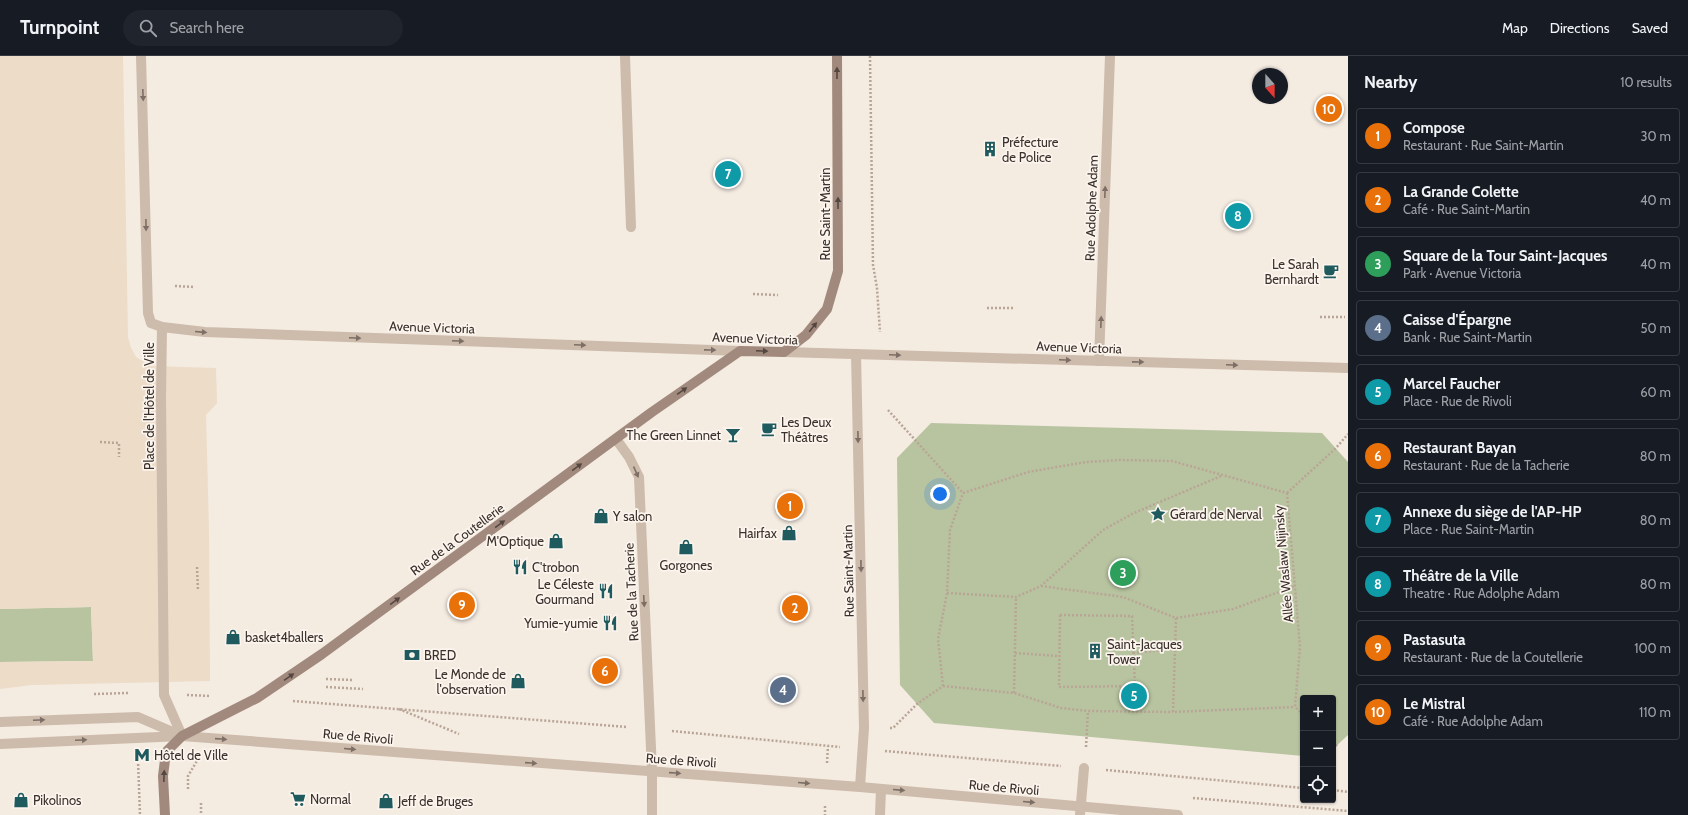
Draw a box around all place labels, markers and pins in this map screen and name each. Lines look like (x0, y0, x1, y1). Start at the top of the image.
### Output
pin: 10 (1316, 94, 1342, 124)
place label: Préfecture de Police (1002, 134, 1059, 165)
building icon: Préfecture de Police (981, 140, 999, 158)
pin: 7 (715, 159, 741, 189)
pin: 8 (1225, 201, 1251, 231)
place label: Le Sarah Bernhardt (1264, 256, 1320, 287)
cafe icon: Le Sarah Bernhardt (1322, 262, 1340, 280)
place label: Les Deux Théâtres (781, 414, 832, 445)
cafe icon: Les Deux Théâtres (760, 420, 778, 438)
bar icon: The Green Linnet (724, 426, 742, 444)
place label: The Green Linnet (627, 427, 722, 443)
pin: 1 (777, 491, 803, 521)
place icon: Gérard de Nerval (1149, 505, 1167, 523)
place label: Gérard de Nerval (1170, 506, 1262, 522)
shop icon: Y salon (592, 507, 610, 525)
place label: Y salon (612, 508, 652, 524)
shop icon: Hairfax (780, 524, 798, 542)
place label: Hairfax (738, 525, 778, 541)
shop icon: M'Optique (547, 532, 565, 550)
place label: M'Optique (487, 533, 544, 549)
shop icon: Gorgones (677, 538, 695, 556)
place label: Gorgones (660, 557, 713, 573)
restaurant icon: C'trobon (511, 558, 529, 576)
pin: 3 (1110, 558, 1136, 588)
place label: C'trobon (532, 559, 579, 575)
place label: Le Céleste Gourmand (535, 576, 594, 607)
restaurant icon: Le Céleste Gourmand (597, 582, 615, 600)
pin: 9 (449, 590, 475, 620)
pin: 2 (782, 593, 808, 623)
restaurant icon: Yumie-yumie (601, 614, 619, 632)
place label: Yumie-yumie (523, 615, 598, 631)
shop icon: basket4ballers (224, 628, 242, 646)
place label: basket4ballers (245, 629, 324, 645)
place label: Saint-Jacques Tower (1107, 636, 1183, 667)
building icon: Saint-Jacques Tower (1086, 642, 1104, 660)
bank icon: BRED (403, 646, 421, 664)
place label: BRED (424, 647, 456, 663)
pin: 6 (592, 656, 618, 686)
place label: Le Monde de l'observation (435, 666, 506, 697)
shop icon: Le Monde de l'observation (509, 672, 527, 690)
pin: 4 (770, 675, 796, 705)
pin: 5 (1121, 681, 1147, 711)
metro station icon: Hôtel de Ville (133, 746, 151, 764)
place label: Hôtel de Ville (154, 747, 228, 763)
supermarket icon: Normal (289, 790, 307, 808)
shop icon: Pikolinos (12, 791, 30, 809)
place label: Normal (310, 791, 351, 807)
place label: Pikolinos (33, 792, 82, 808)
shop icon: Jeff de Bruges (377, 792, 395, 810)
place label: Jeff de Bruges (397, 793, 474, 809)

